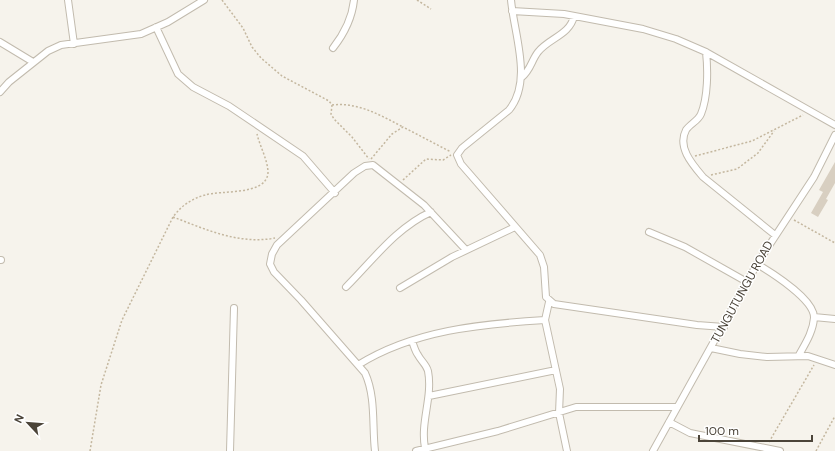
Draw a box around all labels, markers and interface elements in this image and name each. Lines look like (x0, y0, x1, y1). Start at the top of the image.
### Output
street label: TUNGUTUNGU ROAD (707, 238, 777, 346)
north arrow (8, 403, 48, 443)
text: N (11, 412, 27, 425)
scale bar (699, 417, 812, 443)
text: 100 m (705, 423, 739, 439)

